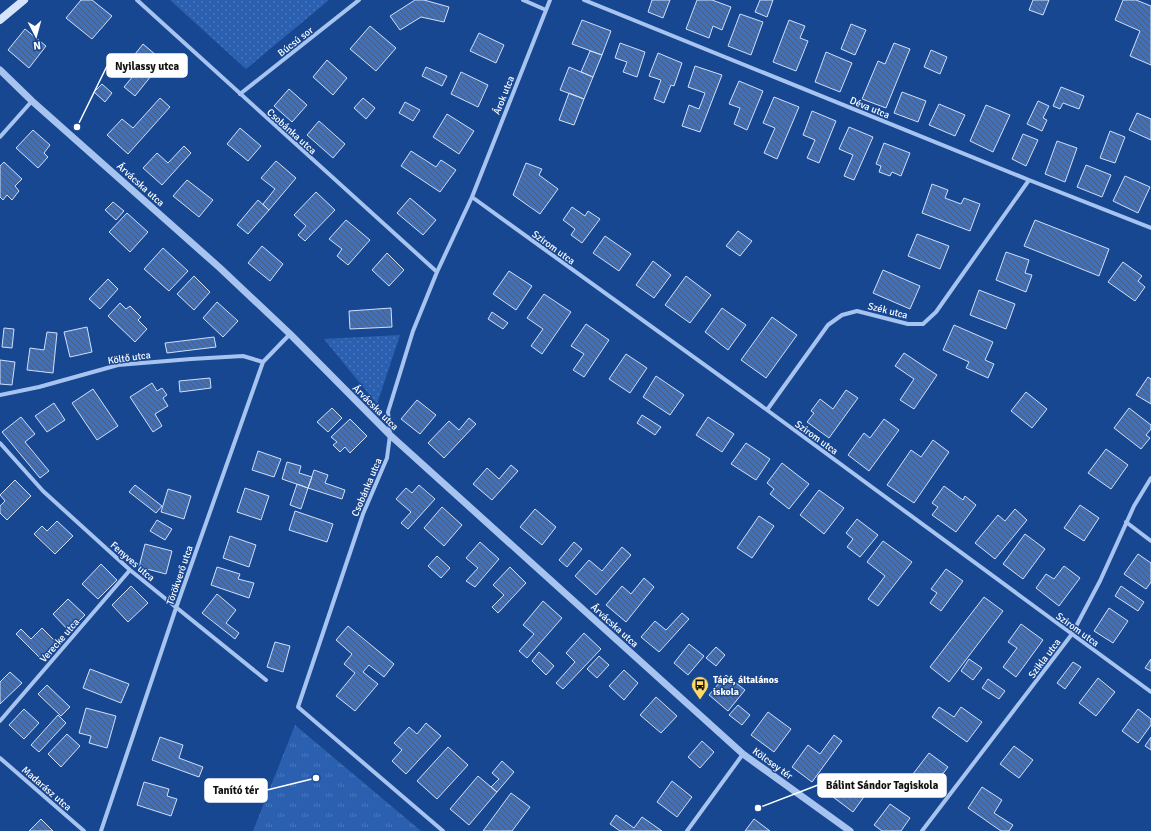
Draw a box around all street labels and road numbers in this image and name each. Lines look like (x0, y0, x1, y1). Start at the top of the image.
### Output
street label: Búcsú sor (276, 24, 316, 59)
street label: Árok utca (490, 74, 517, 116)
street label: Déva utca (848, 95, 891, 121)
street label: Csobánka utca (264, 106, 319, 157)
street label: Árvácska utca (114, 160, 167, 209)
street label: Szirom utca (530, 228, 577, 267)
street label: Szék utca (867, 300, 909, 322)
street label: Költő utca (107, 349, 151, 367)
street label: Árvácska utca (350, 382, 401, 433)
street label: Szirom utca (793, 418, 840, 457)
street label: Csobánka utca (349, 456, 385, 518)
street label: Fenyves utca (108, 539, 157, 584)
street label: Törökverő utca (164, 544, 196, 607)
street label: Árvácska utca (588, 601, 641, 650)
street label: Szirom utca (1054, 610, 1101, 649)
street label: Verecke utca (37, 616, 82, 665)
street label: Szikla utca (1026, 636, 1064, 681)
street label: Kölcsey tér (750, 745, 795, 783)
street label: Madarász utca (19, 764, 74, 814)

